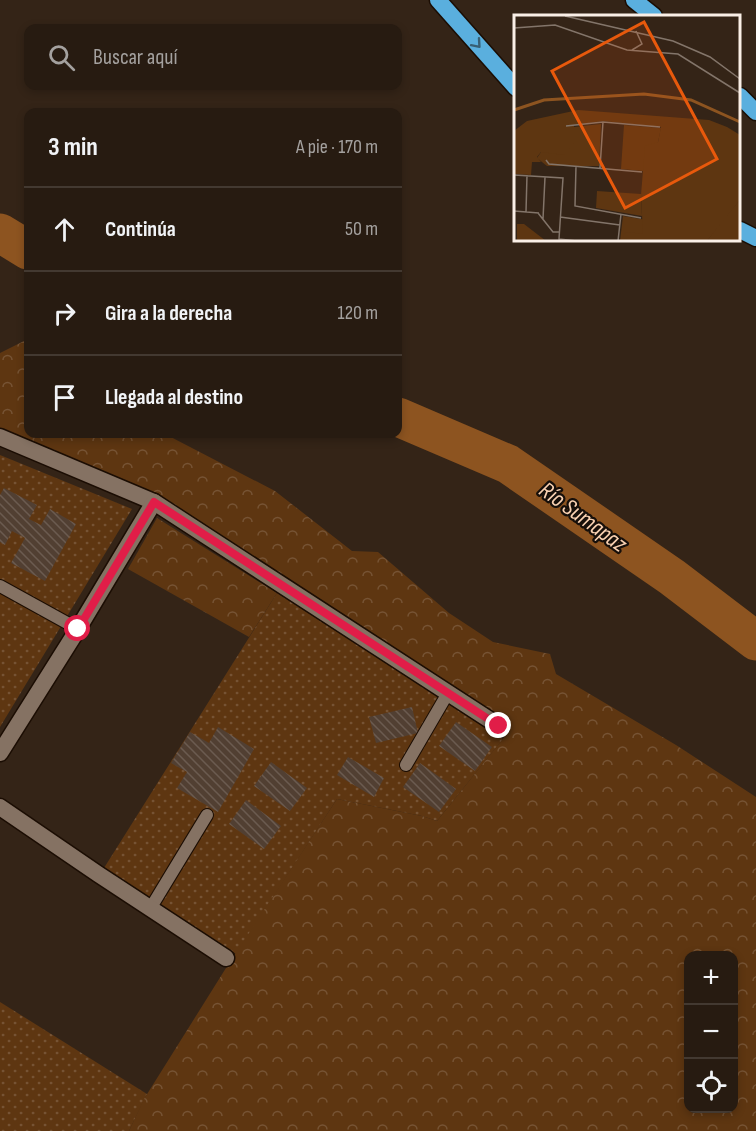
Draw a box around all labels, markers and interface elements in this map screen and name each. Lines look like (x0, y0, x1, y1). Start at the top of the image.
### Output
inset map (514, 15, 741, 242)
search box (24, 24, 402, 90)
one-way arrow (470, 37, 481, 48)
icon: search (45, 41, 78, 74)
text: Buscar aquí (93, 44, 178, 71)
text: 3 min (48, 132, 98, 163)
text: A pie · 170 m (296, 135, 378, 159)
icon: ahead (48, 213, 81, 246)
text: Continúa (105, 216, 176, 243)
text: 50 m (345, 217, 378, 241)
icon: right (48, 297, 81, 330)
text: Gira a la derecha (105, 300, 232, 327)
text: 120 m (338, 301, 378, 325)
icon: arrive (48, 381, 81, 414)
text: Llegada al destino (105, 384, 243, 411)
water label: Río Sumapaz (533, 475, 634, 559)
route start (64, 615, 90, 641)
route end (485, 712, 511, 738)
map controls (684, 951, 738, 1113)
button: + (684, 951, 738, 1005)
button: − (684, 1005, 738, 1059)
button: locate (684, 1059, 738, 1113)

